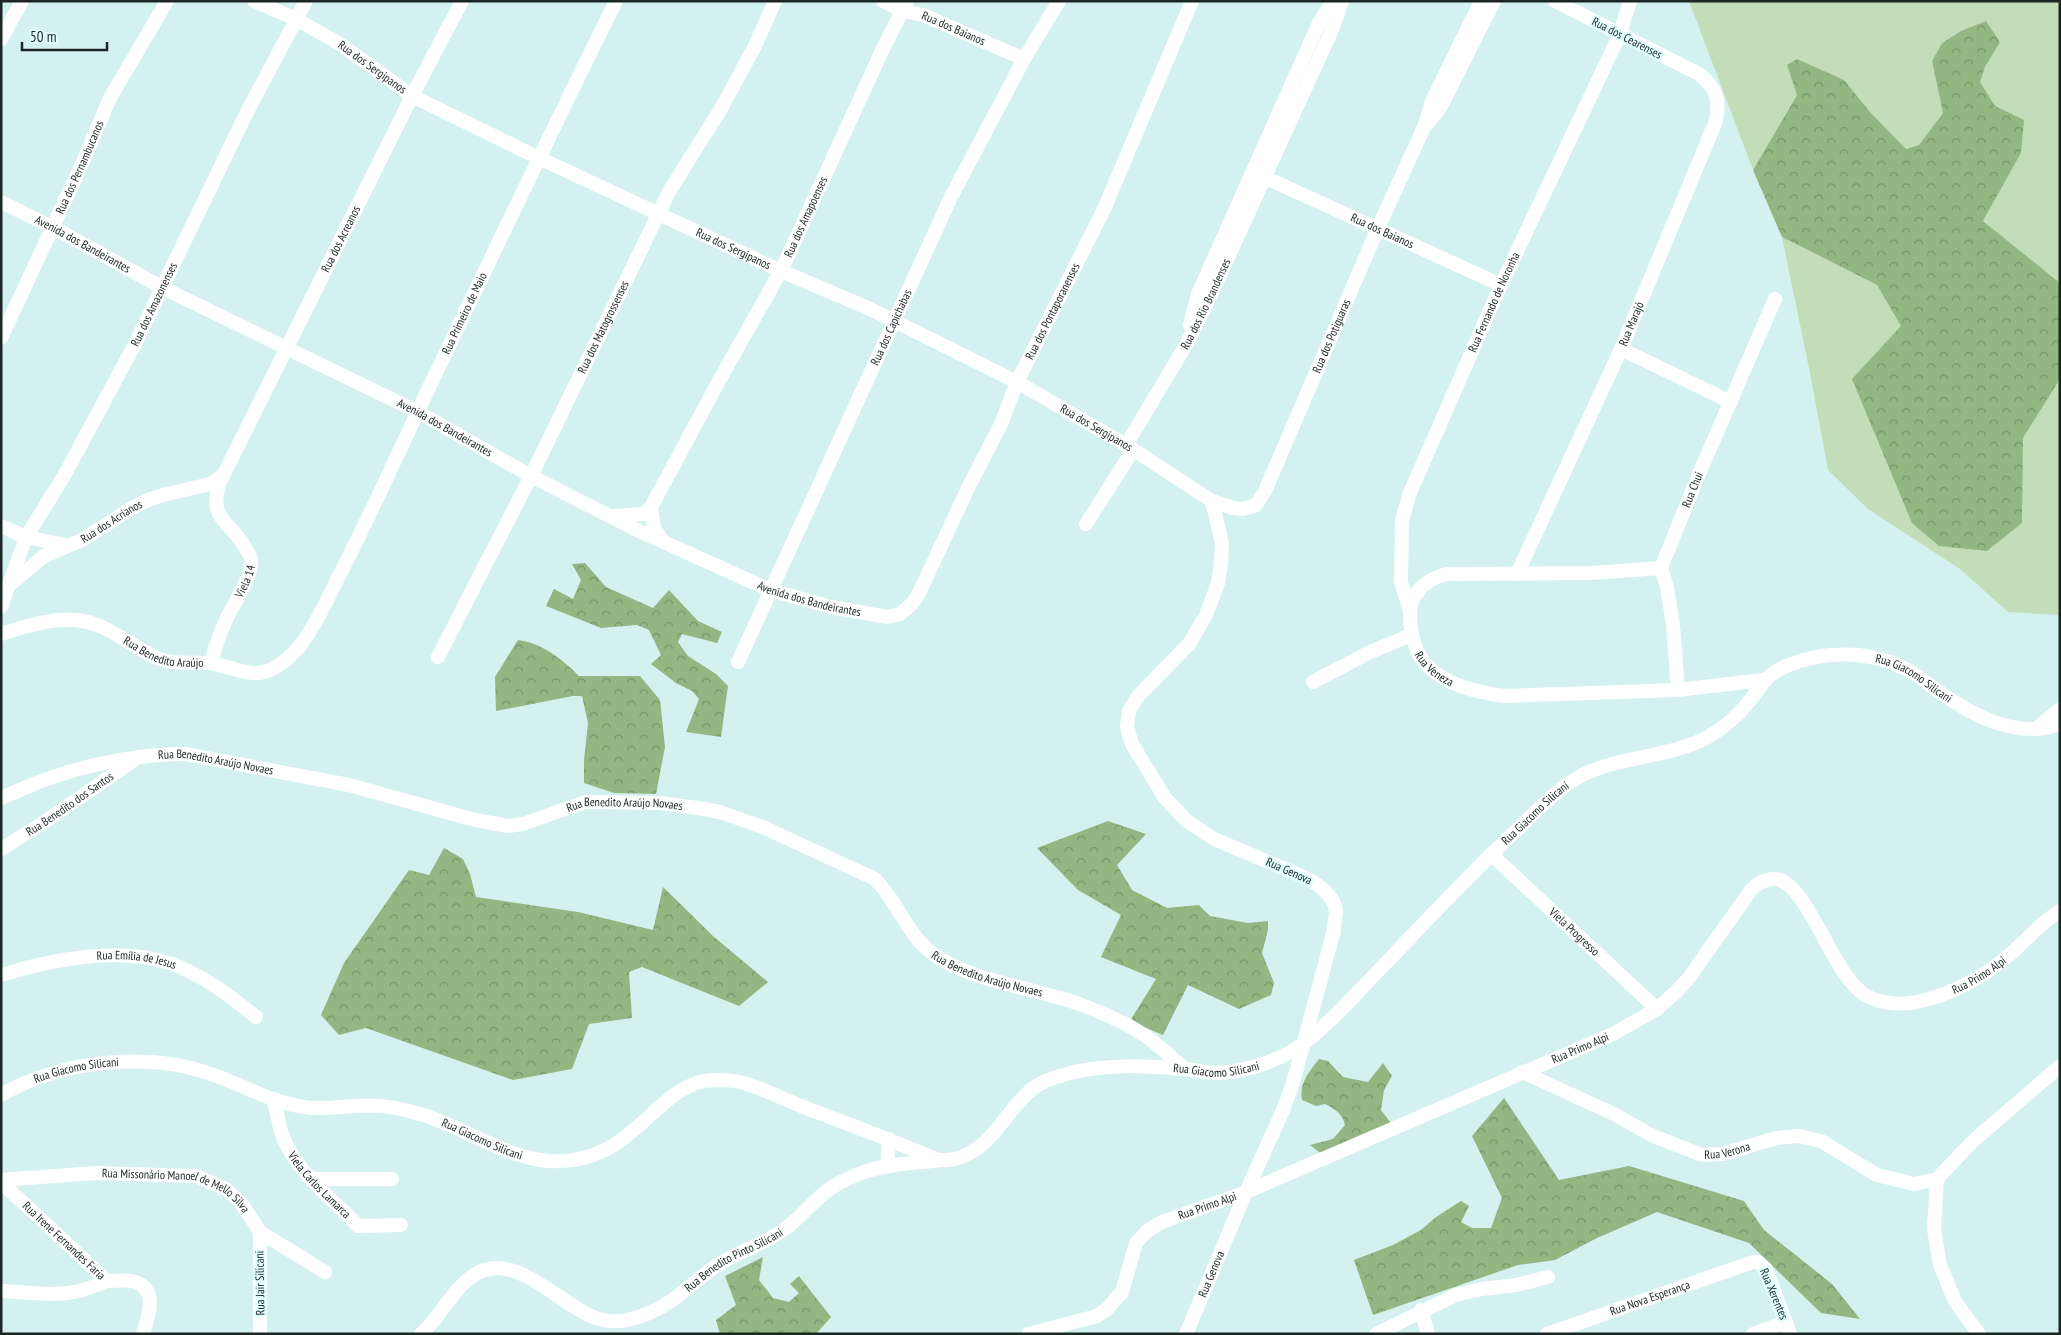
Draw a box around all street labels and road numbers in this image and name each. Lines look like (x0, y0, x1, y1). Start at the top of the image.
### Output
street label: Rua dos Baianos (920, 7, 988, 48)
street label: Rua dos Cearenses (1590, 13, 1665, 62)
street label: Rua dos Sergipanos (335, 37, 410, 97)
street label: Rua dos Pernambucanos (52, 118, 107, 216)
street label: Rua dos Amapoenses (780, 174, 830, 259)
street label: Rua dos Acreanos (318, 203, 363, 275)
street label: Rua dos Baianos (1349, 210, 1416, 251)
street label: Avenida dos Bandeirantes (33, 212, 133, 276)
street label: Rua dos Sergipanos (694, 224, 774, 272)
street label: Rua Fernando de Noronha (1465, 249, 1523, 354)
street label: Rua dos Rio Brandenses (1177, 256, 1233, 352)
street label: Rua dos Amazonenses (127, 260, 180, 349)
street label: Rua dos Pontaporanenses (1022, 260, 1083, 362)
street label: Rua Primeiro de Maio (438, 270, 490, 356)
street label: Rua dos Matogrossenses (574, 278, 632, 376)
street label: Rua dos Capichabas (867, 287, 915, 368)
street label: Rua dos Potiguaras (1309, 297, 1354, 375)
street label: Rua Marajó (1615, 299, 1647, 348)
street label: Avenida dos Bandeirantes (395, 395, 495, 460)
street label: Rua dos Sergipanos (1058, 401, 1136, 454)
street label: Rua Chui (1678, 469, 1706, 509)
street label: Rua dos Acrianos (78, 496, 145, 546)
street label: Viela 14 (231, 563, 258, 601)
street label: Avenida dos Bandeirantes (755, 577, 862, 619)
street label: Rua Benedito Araújo (121, 633, 204, 670)
street label: Rua Veneza (1412, 649, 1456, 689)
street label: Rua Giacomo Silicani (1874, 650, 1955, 706)
street label: Rua Benedito Araújo Novaes (157, 746, 275, 778)
street label: Rua Benedito dos Santos (23, 769, 116, 839)
street label: Rua Giacomo Silicani (1498, 778, 1572, 848)
street label: Rua Benedito Araújo Novaes (564, 794, 684, 815)
street label: Rua Genova (1264, 854, 1315, 887)
street label: Viela Progresso (1546, 904, 1603, 959)
street label: Rua Emília de Jesus (96, 947, 179, 972)
street label: Rua Benedito Araújo Novaes (929, 947, 1044, 1000)
street label: Rua Primo Alpi (1949, 953, 2009, 997)
street label: Rua Primo Alpi (1549, 1029, 1611, 1067)
street label: Rua Giacomo Silicani (31, 1054, 119, 1086)
street label: Rua Giacomo Silicani (1173, 1058, 1261, 1080)
street label: Rua Giacomo Silicani (440, 1115, 525, 1163)
street label: Rua Verona (1704, 1138, 1752, 1162)
street label: Viela Carlos Lamarca (284, 1148, 354, 1221)
street label: Rua Missonário Manoel de Mello Silva (102, 1165, 253, 1216)
street label: Rua Primo Alpi (1176, 1188, 1238, 1223)
street label: Rua Irene Fernandes Faria (20, 1198, 109, 1283)
street label: Rua Benedito Pinto Silicani (681, 1225, 786, 1295)
street label: Rua Genova (1194, 1248, 1227, 1299)
street label: Rua Jair Silicani (251, 1251, 268, 1315)
street label: Rua Xerentes (1757, 1266, 1792, 1322)
street label: Rua Nova Esperança (1608, 1277, 1692, 1318)

